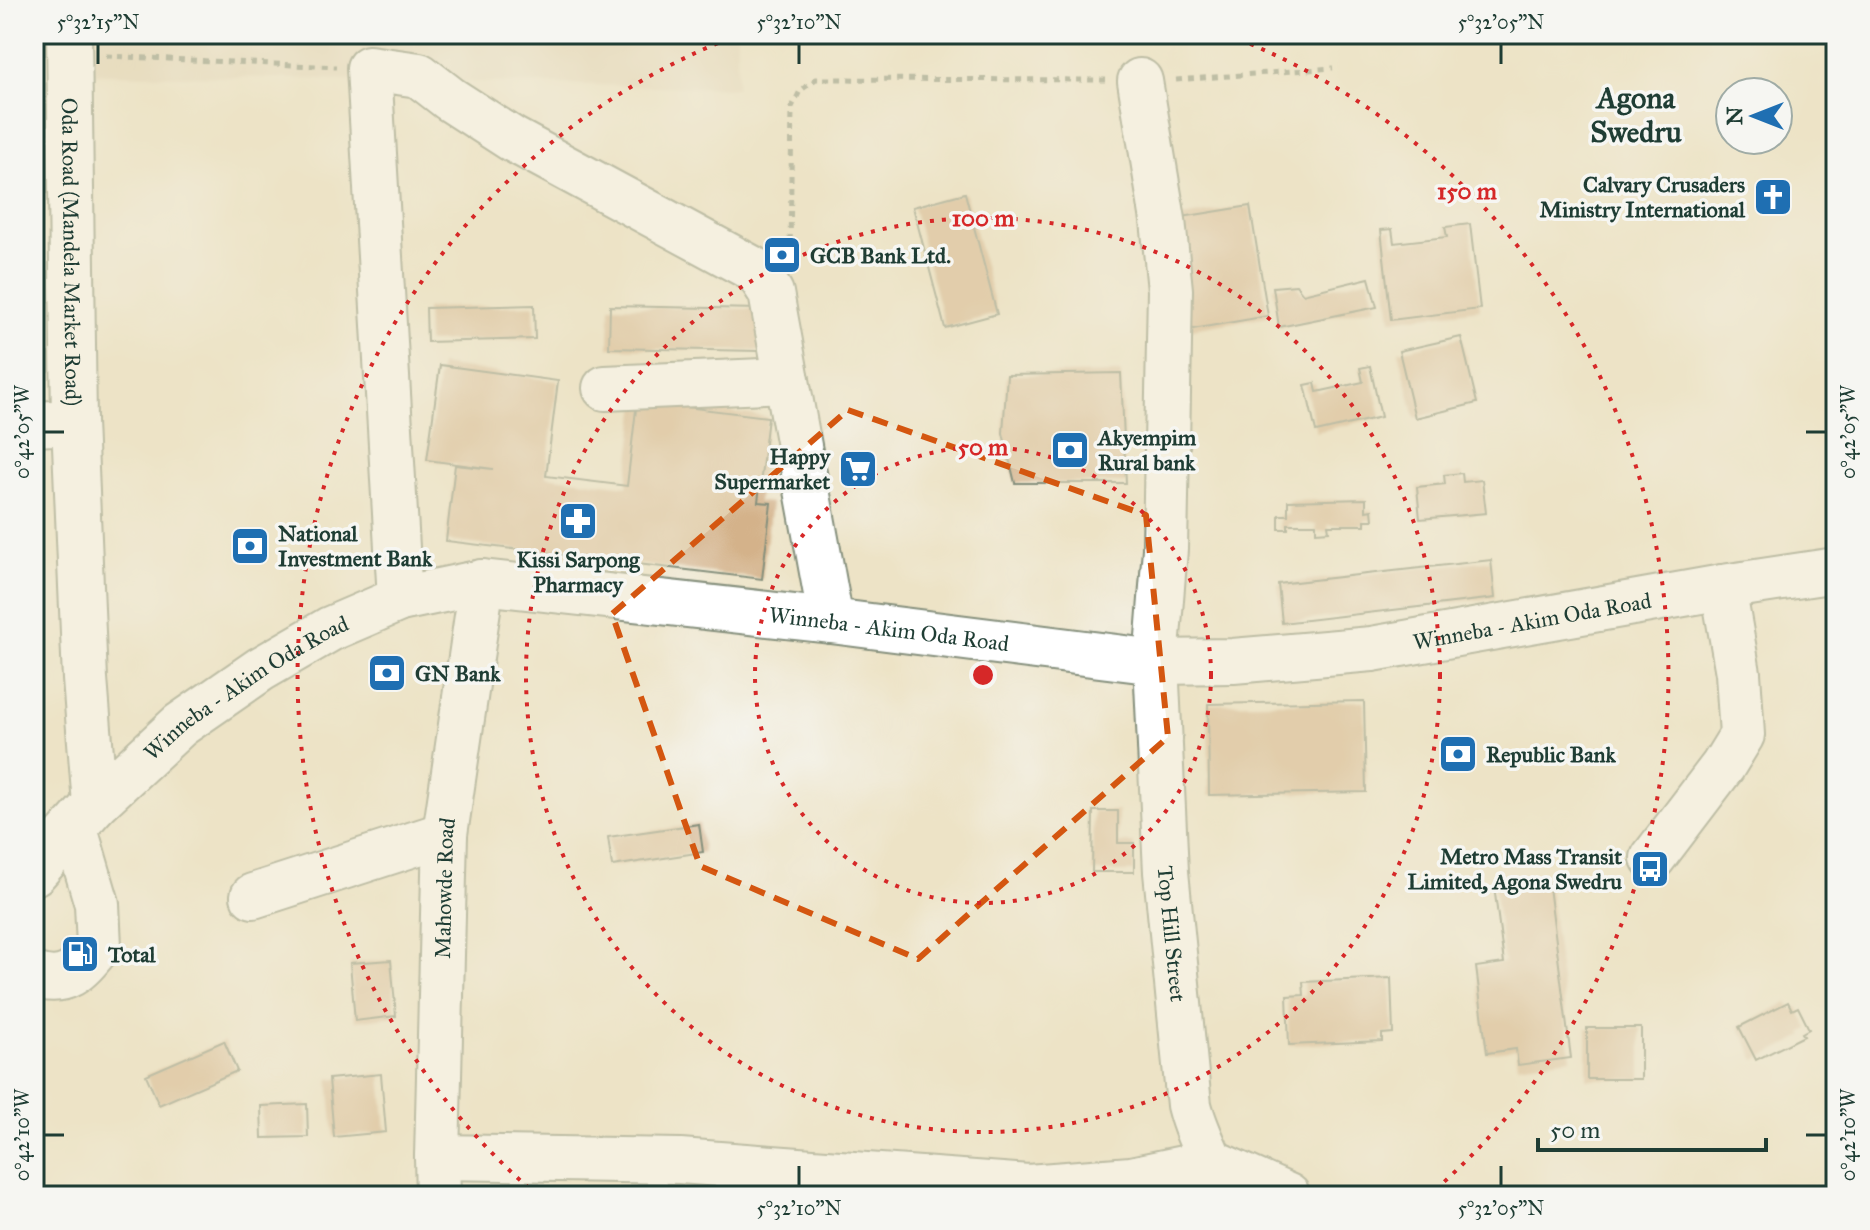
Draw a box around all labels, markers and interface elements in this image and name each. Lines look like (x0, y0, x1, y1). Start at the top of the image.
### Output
text: 5°32'15"N (57, 10, 139, 34)
text: 5°32'10"N (756, 10, 842, 34)
text: 5°32'05"N (1458, 10, 1544, 34)
north arrow (1714, 76, 1794, 156)
district label: Agona Swedru (1590, 80, 1682, 150)
street label: Oda Road (Mandela Market Road) (56, 97, 87, 406)
text: N (1721, 106, 1748, 125)
place label: Calvary Crusaders Ministry International (1539, 171, 1746, 223)
text: 150 m (1437, 176, 1498, 206)
church icon: Calvary Crusaders Ministry International (1752, 176, 1794, 218)
text: 100 m (952, 203, 1015, 233)
bank icon: GCB Bank Ltd. (761, 234, 803, 276)
place label: GCB Bank Ltd. (810, 242, 951, 269)
text: 0°42'05"W (10, 384, 34, 479)
text: 0°42'05"W (1836, 384, 1860, 479)
place label: Akyempim Rural bank (1096, 424, 1197, 476)
bank icon: Akyempim Rural bank (1049, 429, 1091, 471)
text: 50 m (958, 432, 1009, 462)
place label: Happy Supermarket (714, 443, 832, 495)
supermarket icon: Happy Supermarket (837, 448, 879, 490)
pharmacy icon: Kissi Sarpong Pharmacy (557, 500, 599, 542)
place label: National Investment Bank (278, 520, 433, 572)
bank icon: National Investment Bank (229, 525, 271, 567)
place label: Kissi Sarpong Pharmacy (516, 546, 640, 598)
street label: Winneba - Akim Oda Road (1411, 586, 1653, 655)
street label: Winneba - Akim Oda Road (768, 601, 1011, 657)
street label: Winneba - Akim Oda Road (138, 609, 352, 765)
bank icon: GN Bank (366, 652, 408, 694)
place label: GN Bank (415, 660, 501, 687)
centre of rings (969, 661, 997, 689)
bank icon: Republic Bank (1437, 733, 1479, 775)
place label: Republic Bank (1486, 741, 1616, 768)
street label: Mahowde Road (428, 816, 461, 959)
place label: Metro Mass Transit Limited, Agona Swedru (1408, 843, 1622, 895)
bus stop icon: Metro Mass Transit Limited, Agona Swedru (1629, 848, 1671, 890)
street label: Top Hill Street (1152, 864, 1192, 1003)
fuel station icon: Total (59, 933, 101, 975)
place label: Total (107, 941, 157, 968)
text: 0°42'10"W (10, 1088, 34, 1181)
text: 0°42'10"W (1836, 1088, 1860, 1181)
scale bar (1538, 1102, 1766, 1152)
text: 50 m (1550, 1115, 1600, 1145)
text: 5°32'10"N (756, 1196, 842, 1220)
text: 5°32'05"N (1458, 1196, 1544, 1220)

